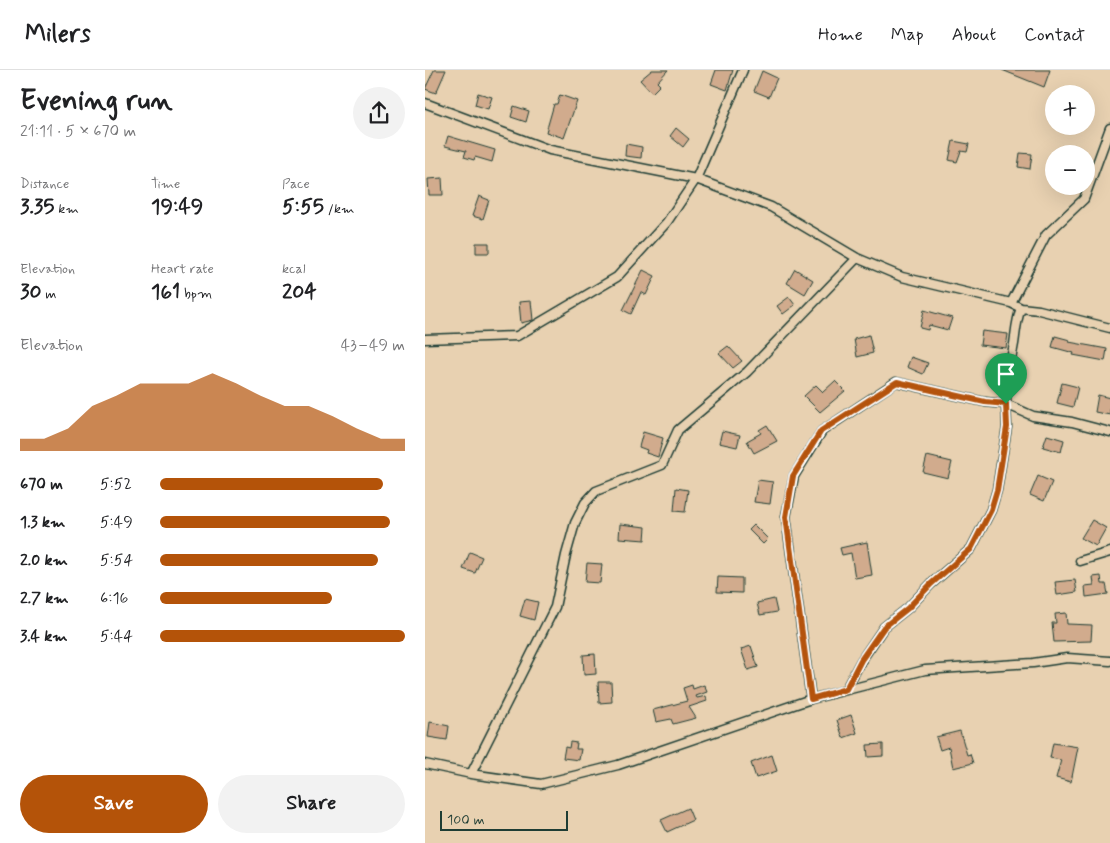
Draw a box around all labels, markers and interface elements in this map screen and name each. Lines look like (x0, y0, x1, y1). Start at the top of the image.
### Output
text: Milers (25, 19, 91, 50)
text: Home (818, 23, 863, 47)
text: Map (891, 23, 924, 47)
text: About (952, 23, 996, 47)
text: Contact (1024, 23, 1085, 47)
text: Evening run (20, 83, 173, 120)
map controls (1045, 85, 1095, 195)
button: + (1045, 85, 1095, 135)
button: share (353, 87, 405, 139)
text: 21:11 · 5 × 670 m (20, 121, 136, 142)
button: − (1045, 145, 1095, 195)
text: Distance (20, 175, 69, 193)
text: Time (151, 175, 180, 193)
text: Pace (282, 175, 310, 193)
text: 3.35 (20, 193, 55, 221)
text: 19:49 (151, 193, 203, 221)
text: 5:55 (282, 193, 324, 221)
text: km (55, 200, 79, 218)
text: /km (324, 200, 354, 218)
text: Elevation (20, 260, 75, 278)
text: Heart rate (151, 260, 214, 278)
text: kcal (282, 260, 306, 278)
text: 30 (20, 278, 42, 306)
text: 161 (151, 278, 180, 306)
text: 204 (282, 278, 317, 306)
text: m (42, 285, 56, 303)
text: bpm (180, 285, 212, 303)
text: Elevation (20, 335, 83, 356)
text: 43–49 m (341, 335, 405, 356)
pin (985, 353, 1027, 404)
icon: arrive (992, 360, 1020, 388)
text: 670 m (20, 474, 63, 495)
text: 5:52 (100, 474, 132, 495)
text: 1.3 km (20, 512, 65, 533)
text: 5:49 (100, 512, 133, 533)
text: 2.0 km (20, 550, 68, 571)
text: 5:54 (100, 550, 133, 571)
text: 2.7 km (20, 588, 69, 609)
text: 6:16 (100, 588, 128, 609)
text: 3.4 km (20, 626, 68, 647)
text: 5:44 (100, 626, 133, 647)
button: Save (20, 775, 208, 833)
button: Share (218, 775, 405, 833)
scale bar (440, 808, 567, 831)
text: 100 m (447, 811, 485, 829)

